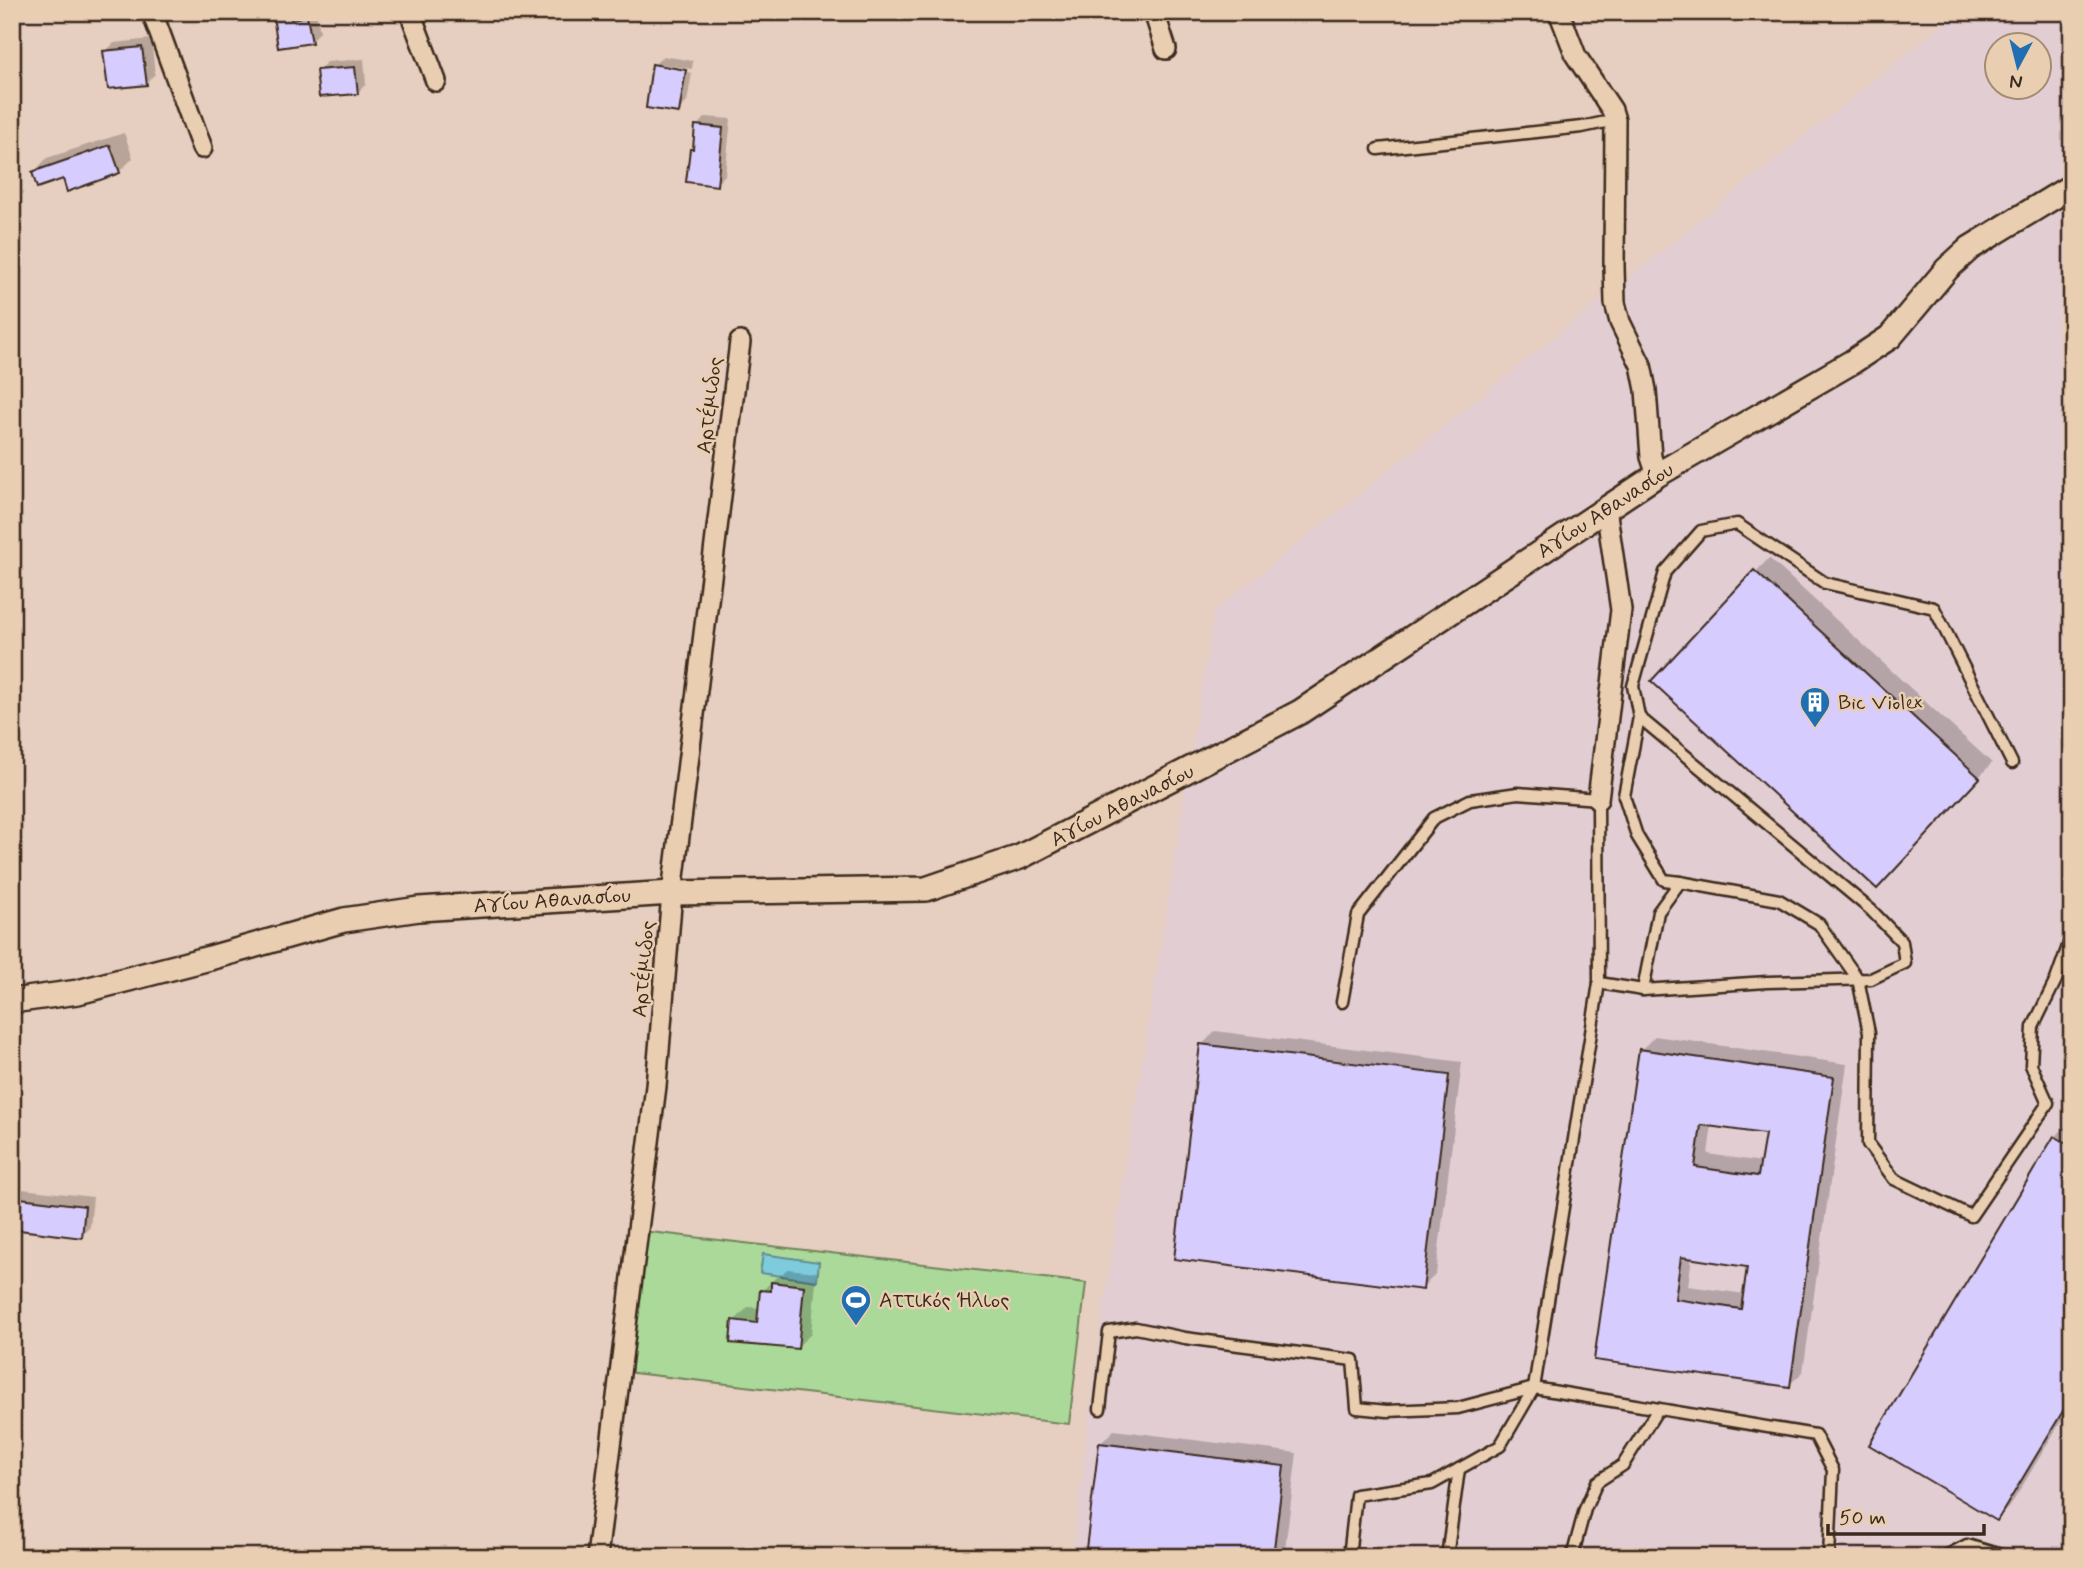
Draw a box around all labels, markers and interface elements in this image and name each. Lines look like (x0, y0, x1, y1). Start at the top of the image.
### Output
north arrow (1982, 32, 2052, 102)
text: N (2008, 68, 2024, 95)
street label: Αρτέμιδος (689, 355, 730, 455)
street label: Αγίου Αθανασίου (1532, 456, 1679, 565)
building icon: Bic Violex (1798, 685, 1832, 729)
place label: Bic Violex (1838, 689, 1923, 717)
street label: Αγίου Αθανασίου (1046, 758, 1199, 854)
street label: Αγίου Αθανασίου (473, 882, 632, 920)
street label: Αρτέμιδος (625, 919, 662, 1019)
sports icon: Αττικός Ήλιος (839, 1283, 873, 1327)
place label: Αττικός Ήλιος (879, 1287, 1009, 1315)
scale bar (1828, 1492, 1984, 1536)
text: 50 m (1839, 1504, 1886, 1532)

